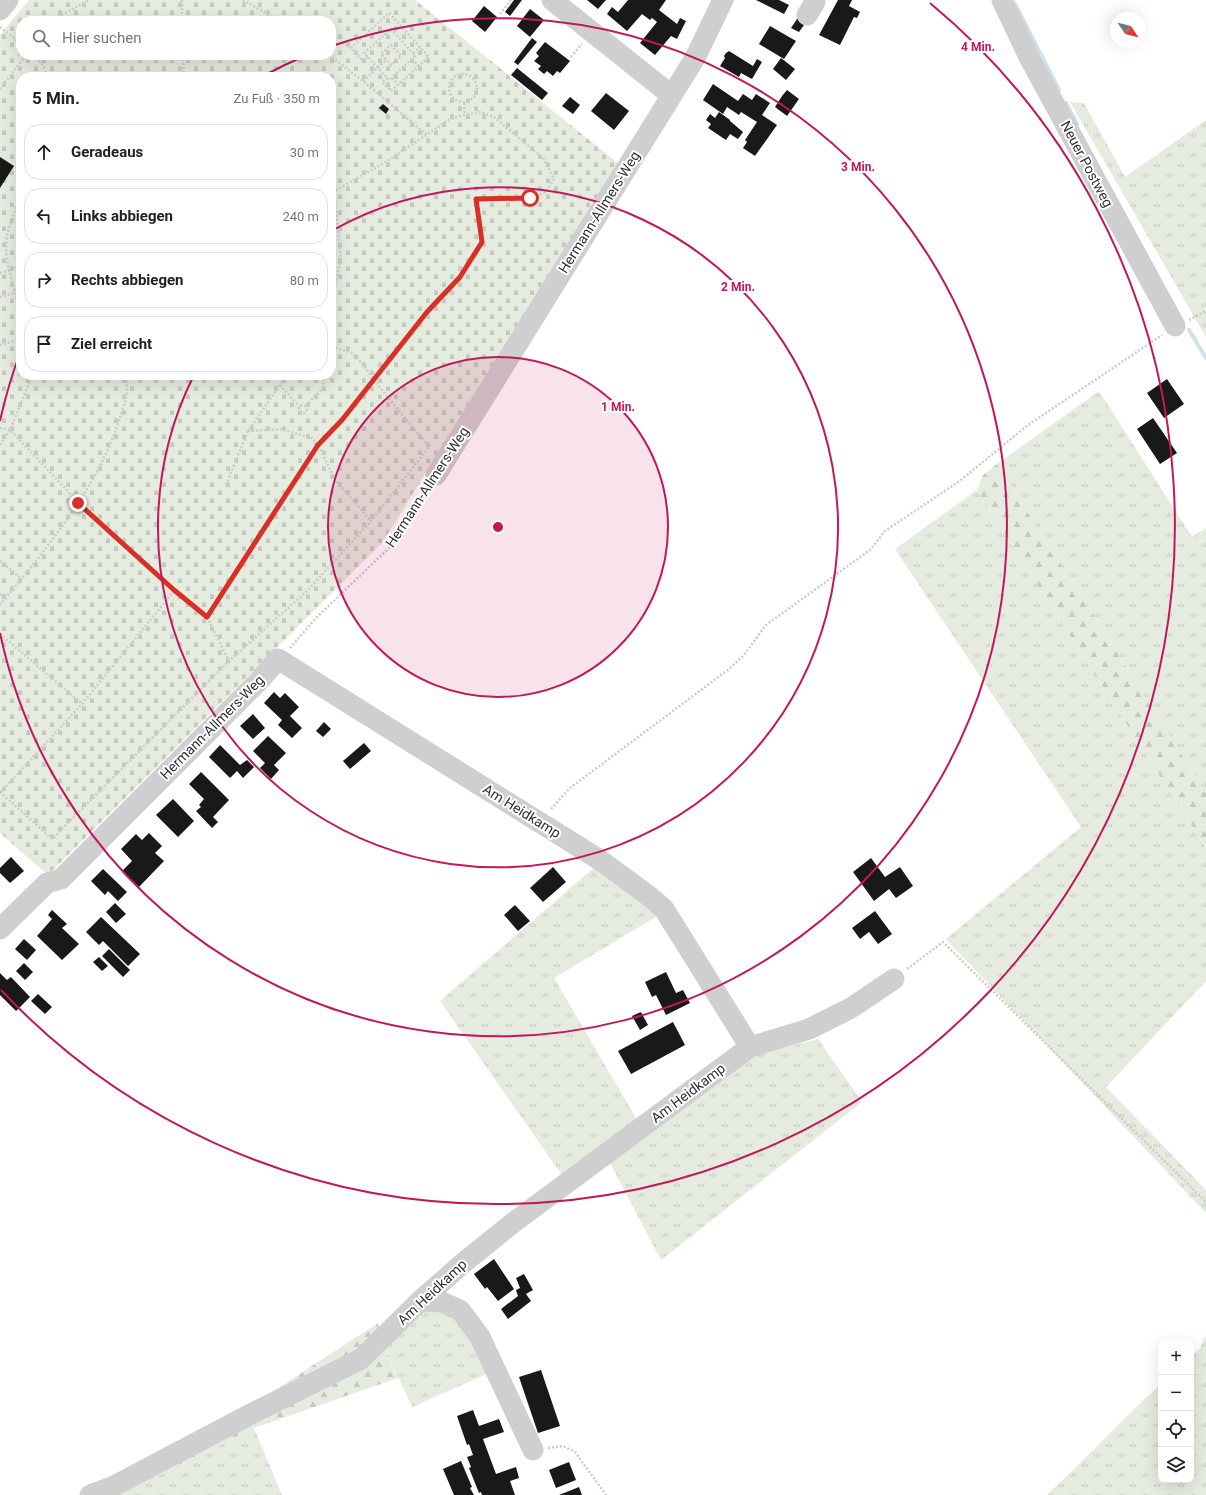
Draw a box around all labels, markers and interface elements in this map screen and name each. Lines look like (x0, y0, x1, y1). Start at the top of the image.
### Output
north arrow (1110, 12, 1146, 48)
search box (16, 16, 336, 60)
icon: search (30, 27, 52, 49)
text: Hier suchen (62, 29, 141, 47)
text: 4 Min. (961, 40, 995, 54)
text: 5 Min. (32, 88, 80, 108)
text: Zu Fuß · 350 m (234, 91, 320, 106)
street label: Neuer Postweg (1058, 118, 1116, 210)
icon: ahead (33, 141, 55, 163)
text: Geradeaus (71, 143, 143, 161)
text: 30 m (290, 145, 319, 160)
street label: Hermann-Allmers-Weg (555, 148, 643, 276)
text: 3 Min. (841, 160, 875, 174)
route start (521, 189, 539, 207)
icon: left (33, 205, 55, 227)
text: Links abbiegen (71, 207, 173, 225)
text: 240 m (282, 209, 319, 224)
icon: right (33, 269, 55, 291)
text: Rechts abbiegen (71, 271, 184, 289)
text: 80 m (290, 273, 319, 288)
text: 2 Min. (721, 280, 755, 294)
icon: arrive (33, 333, 55, 355)
text: Ziel erreicht (71, 335, 152, 353)
text: 1 Min. (601, 400, 635, 414)
street label: Hermann-Allmers-Weg (382, 424, 472, 550)
route end (69, 494, 87, 512)
centre of rings (491, 520, 505, 534)
street label: Hermann-Allmers-Weg (157, 672, 267, 782)
street label: Am Heidkamp (480, 781, 564, 841)
street label: Am Heidkamp (648, 1060, 728, 1126)
street label: Am Heidkamp (394, 1256, 470, 1328)
map controls (1158, 1339, 1194, 1483)
button: + (1158, 1339, 1194, 1375)
button: − (1158, 1375, 1194, 1411)
button: locate (1158, 1411, 1194, 1447)
button: layers (1158, 1447, 1194, 1483)

